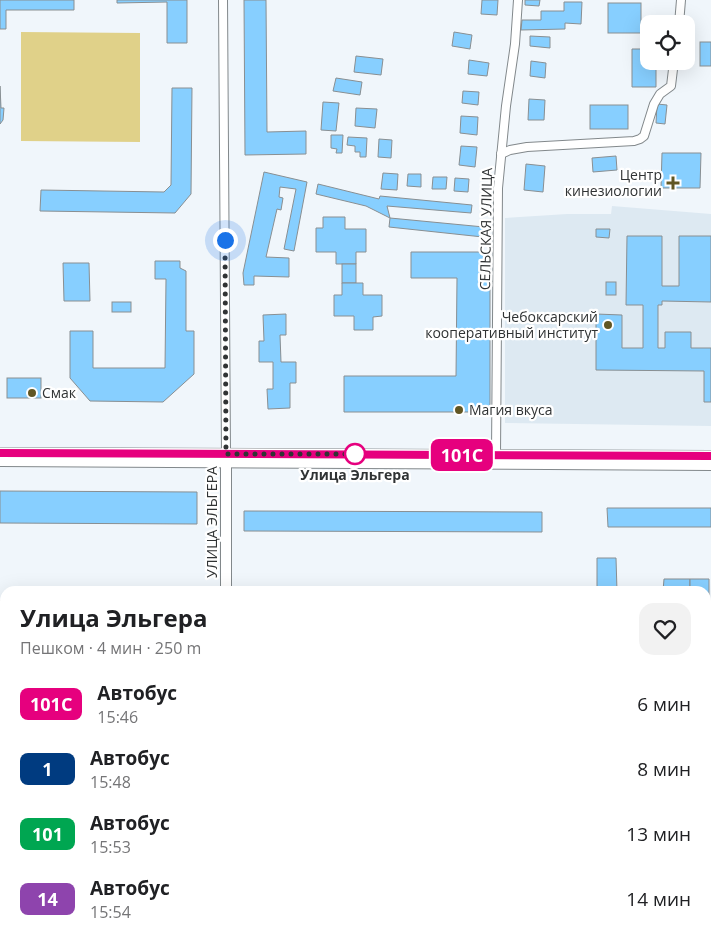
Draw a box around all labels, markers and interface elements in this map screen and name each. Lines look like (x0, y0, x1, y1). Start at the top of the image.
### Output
map controls (640, 15, 695, 70)
button: locate (640, 15, 695, 70)
place label: Центр кинезиологии (565, 165, 662, 200)
street label: СЕЛЬСКАЯ УЛИЦА (475, 168, 496, 290)
marker: Центр кинезиологии (666, 176, 680, 190)
your location (213, 228, 238, 253)
place label: Чебоксарский кооперативный институт (425, 307, 598, 342)
marker: Чебоксарский кооперативный институт (602, 319, 614, 331)
place label: Смак (42, 383, 77, 402)
marker: Смак (26, 387, 38, 399)
place label: Магия вкуса (469, 400, 552, 419)
marker: Магия вкуса (453, 404, 465, 416)
line badge: 101С (427, 439, 497, 471)
marker: Улица Эльгера (344, 443, 366, 465)
text: 101С (441, 443, 483, 467)
place label: Улица Эльгера (300, 465, 410, 484)
street label: УЛИЦА ЭЛЬГЕРА (202, 466, 221, 578)
text: Улица Эльгера (20, 601, 207, 634)
button: heart (639, 603, 691, 655)
text: Пешком · 4 мин · 250 m (20, 637, 201, 659)
text: Автобус (97, 680, 177, 706)
text: 6 мин (637, 691, 691, 717)
text: 101С (30, 692, 72, 716)
text: 15:46 (97, 706, 138, 728)
text: Автобус (90, 745, 170, 771)
text: 8 мин (637, 756, 691, 782)
text: 1 (42, 757, 53, 781)
text: 15:48 (90, 771, 131, 793)
text: Автобус (90, 810, 170, 836)
text: 13 мин (626, 821, 691, 847)
text: 101 (32, 822, 63, 846)
text: 15:53 (90, 836, 131, 858)
text: Автобус (90, 875, 170, 901)
text: 14 мин (626, 886, 691, 912)
text: 14 (37, 887, 58, 911)
text: 15:54 (90, 901, 131, 923)

